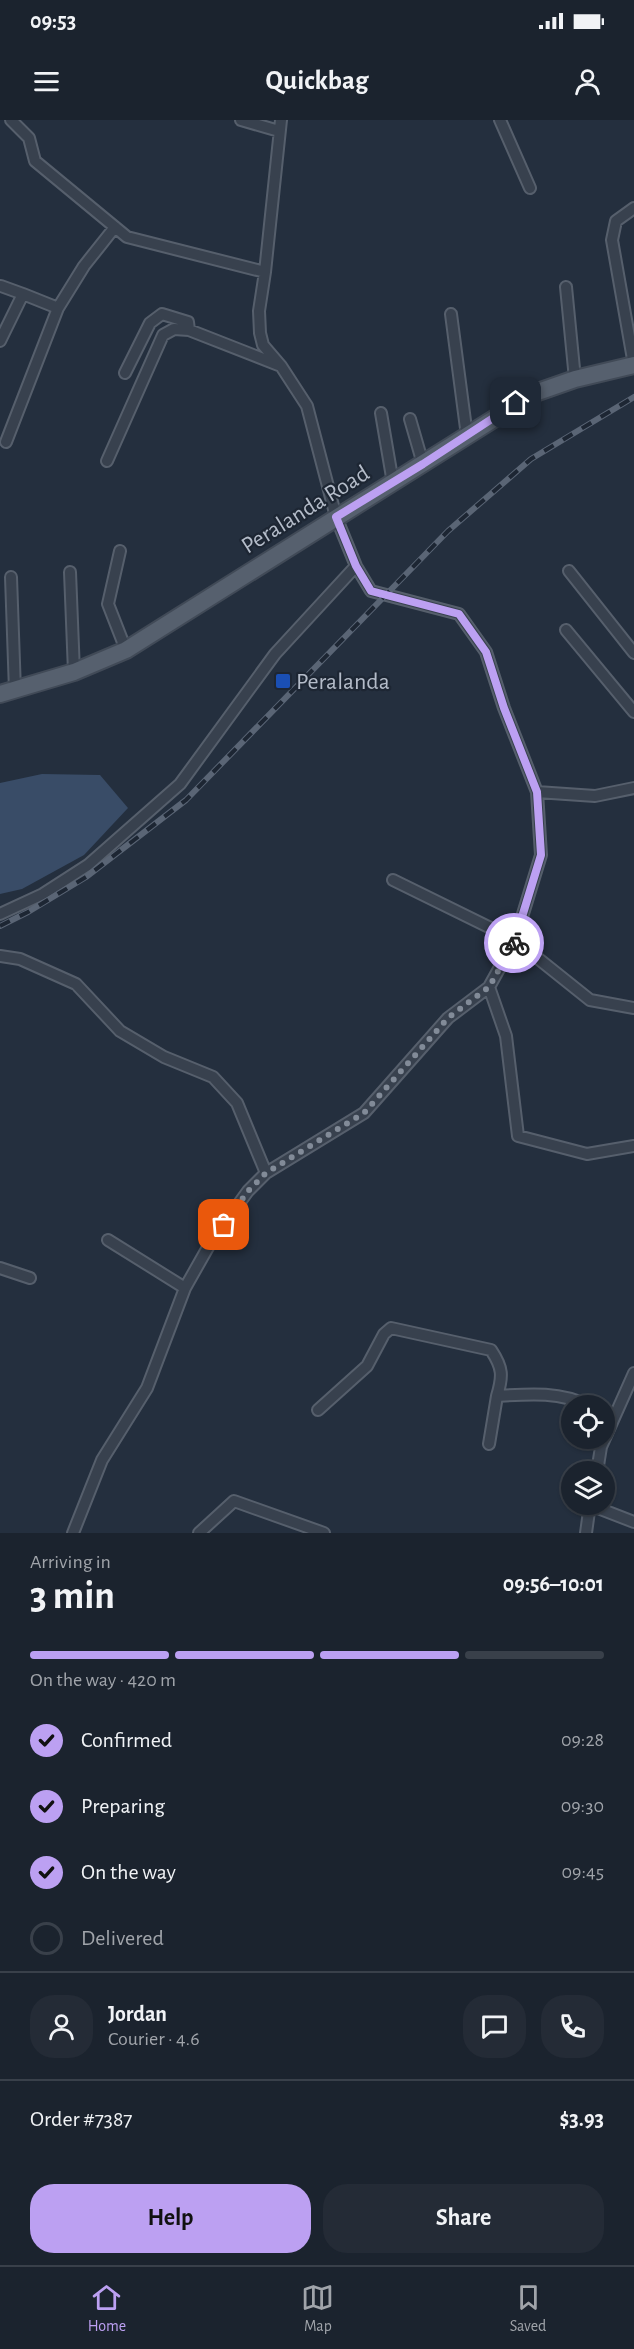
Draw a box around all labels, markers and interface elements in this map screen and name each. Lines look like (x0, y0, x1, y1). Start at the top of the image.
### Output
text: 09:53 (30, 10, 76, 32)
icon: menu (30, 65, 63, 98)
icon: person (571, 65, 604, 98)
text: Quickbag (266, 67, 368, 94)
pin (490, 377, 541, 428)
icon: home (499, 386, 532, 419)
street label: Peralanda Road (237, 461, 374, 559)
place label: Peralanda (296, 670, 390, 694)
marker: Peralanda (274, 672, 292, 690)
courier (484, 913, 544, 973)
icon: bike (498, 927, 531, 960)
pin (198, 1199, 249, 1250)
icon: bag (207, 1208, 240, 1241)
map controls (561, 1395, 615, 1515)
button: locate (561, 1395, 615, 1449)
button: layers (561, 1461, 615, 1515)
text: Arriving in (30, 1552, 111, 1572)
text: 09:56–10:01 (503, 1573, 604, 1595)
text: 3 min (30, 1577, 115, 1616)
text: On the way · 420 m (30, 1670, 176, 1690)
icon: check (30, 1724, 63, 1757)
text: Confirmed (81, 1729, 172, 1751)
text: 09:28 (561, 1730, 604, 1750)
icon: check (30, 1790, 63, 1823)
text: Preparing (81, 1795, 165, 1817)
text: 09:30 (561, 1796, 604, 1816)
icon: check (30, 1856, 63, 1889)
text: On the way (81, 1861, 176, 1883)
text: 09:45 (561, 1862, 604, 1882)
text: Delivered (81, 1927, 164, 1949)
button: person (30, 1995, 93, 2058)
button: chat (463, 1995, 526, 2058)
button: phone (541, 1995, 604, 2058)
text: Jordan (108, 2003, 167, 2025)
text: Courier · 4.6 (108, 2029, 200, 2049)
text: Order #7387 (30, 2108, 133, 2130)
text: $3.93 (559, 2108, 604, 2130)
button: Help (30, 2184, 311, 2253)
button: Share (323, 2184, 604, 2253)
tab: Home (88, 2281, 126, 2336)
tab: Map (301, 2281, 334, 2336)
tab: Saved (510, 2281, 546, 2336)

